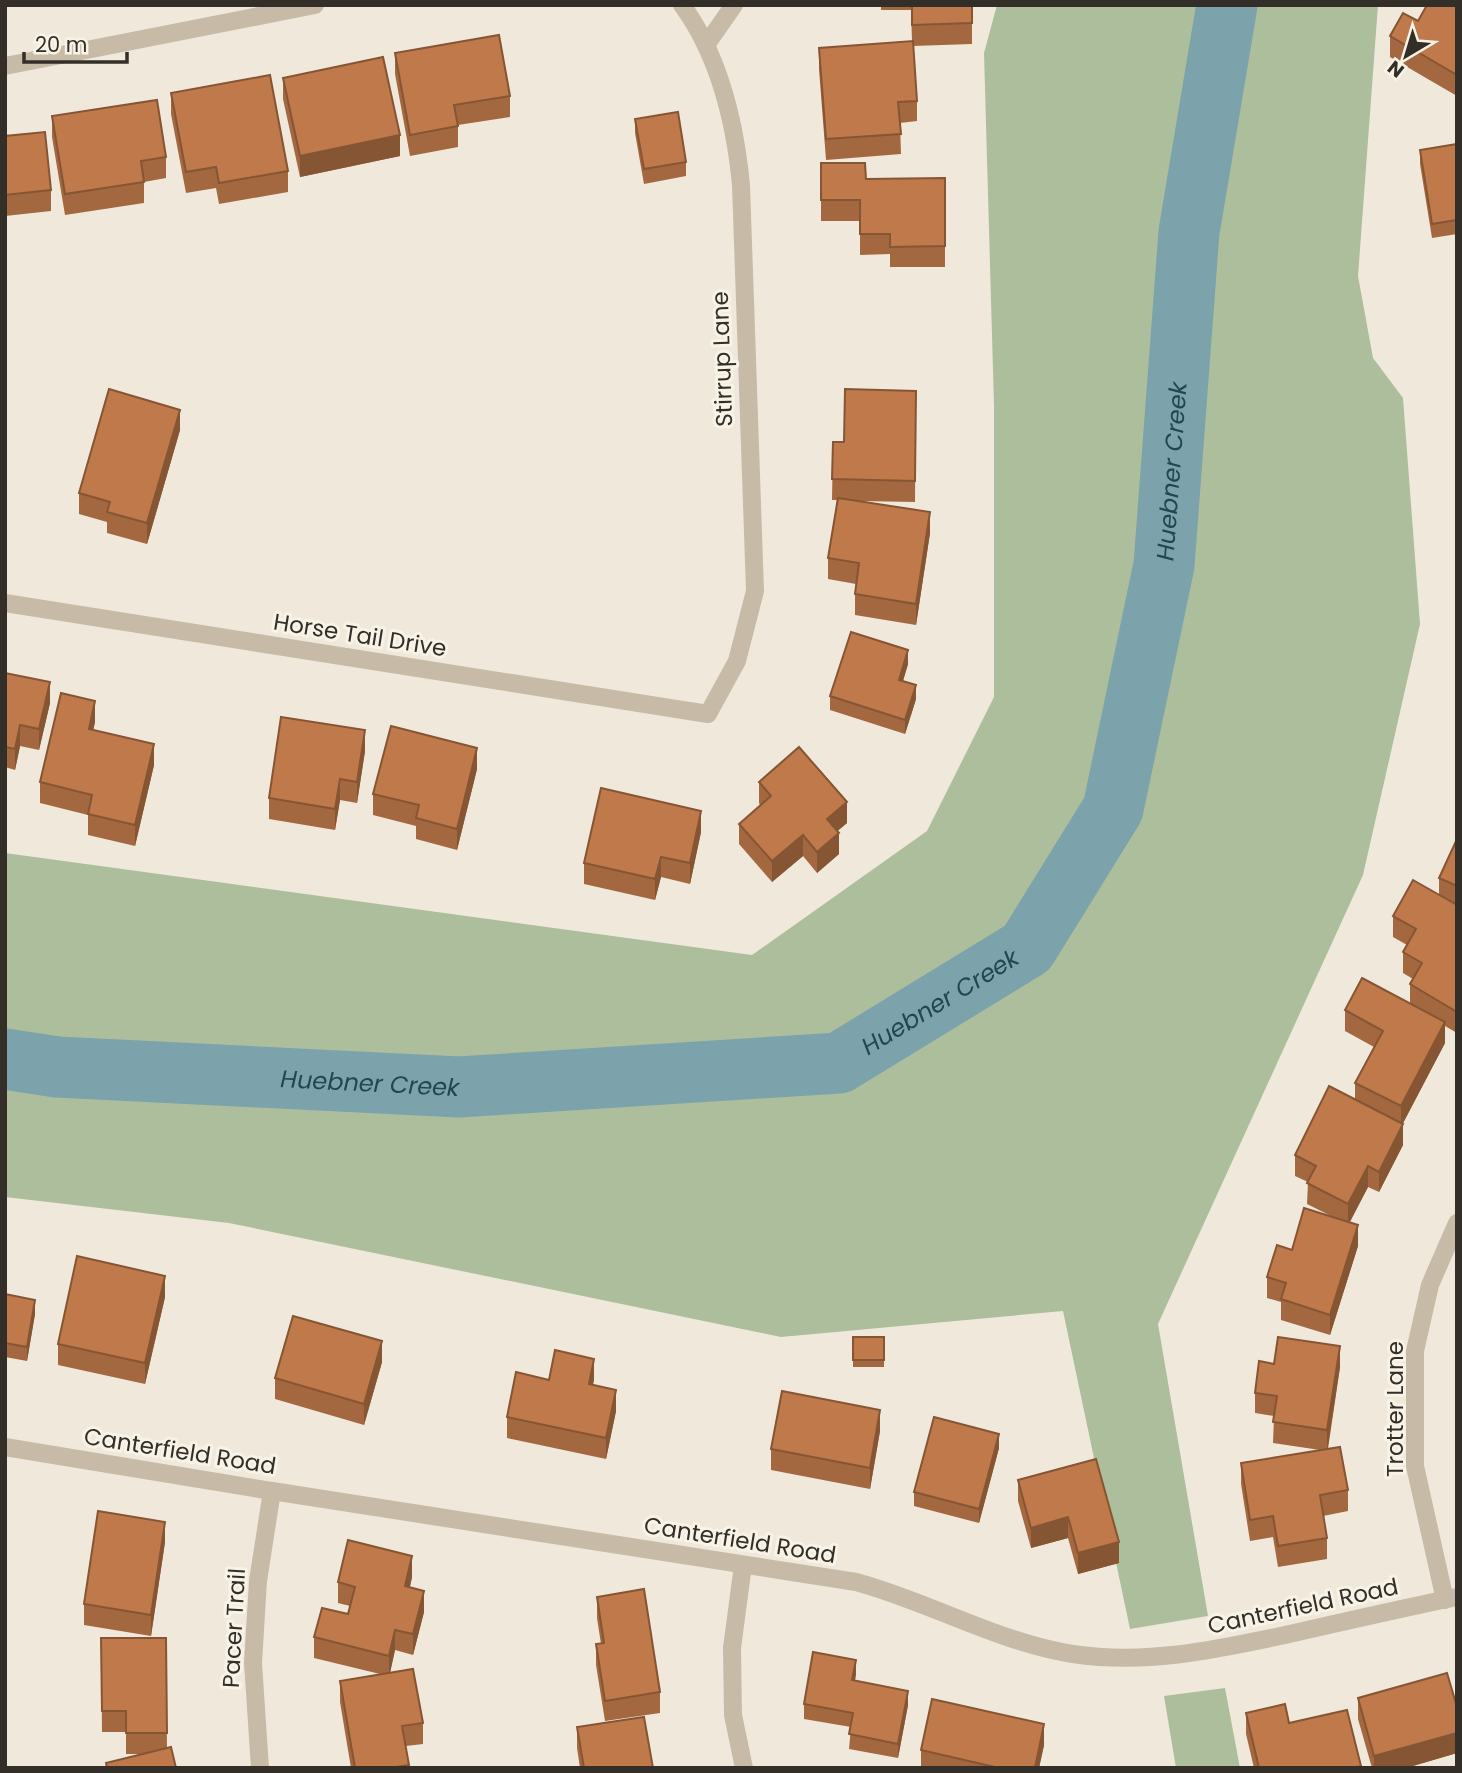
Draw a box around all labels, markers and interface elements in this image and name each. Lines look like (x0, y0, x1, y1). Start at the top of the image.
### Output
scale bar (24, 21, 128, 65)
north arrow (1371, 21, 1441, 91)
text: 20 m (35, 30, 88, 59)
text: N (1382, 54, 1410, 84)
street label: Stirrup Lane (704, 291, 740, 427)
water label: Huebner Creek (1148, 379, 1194, 562)
street label: Horse Tail Drive (271, 606, 449, 664)
water label: Huebner Creek (855, 940, 1026, 1062)
water label: Huebner Creek (280, 1062, 462, 1104)
street label: Trotter Lane (1379, 1341, 1411, 1477)
street label: Canterfield Road (82, 1420, 278, 1482)
street label: Canterfield Road (642, 1509, 838, 1571)
street label: Pacer Trail (215, 1567, 253, 1689)
street label: Canterfield Road (1205, 1570, 1401, 1642)

